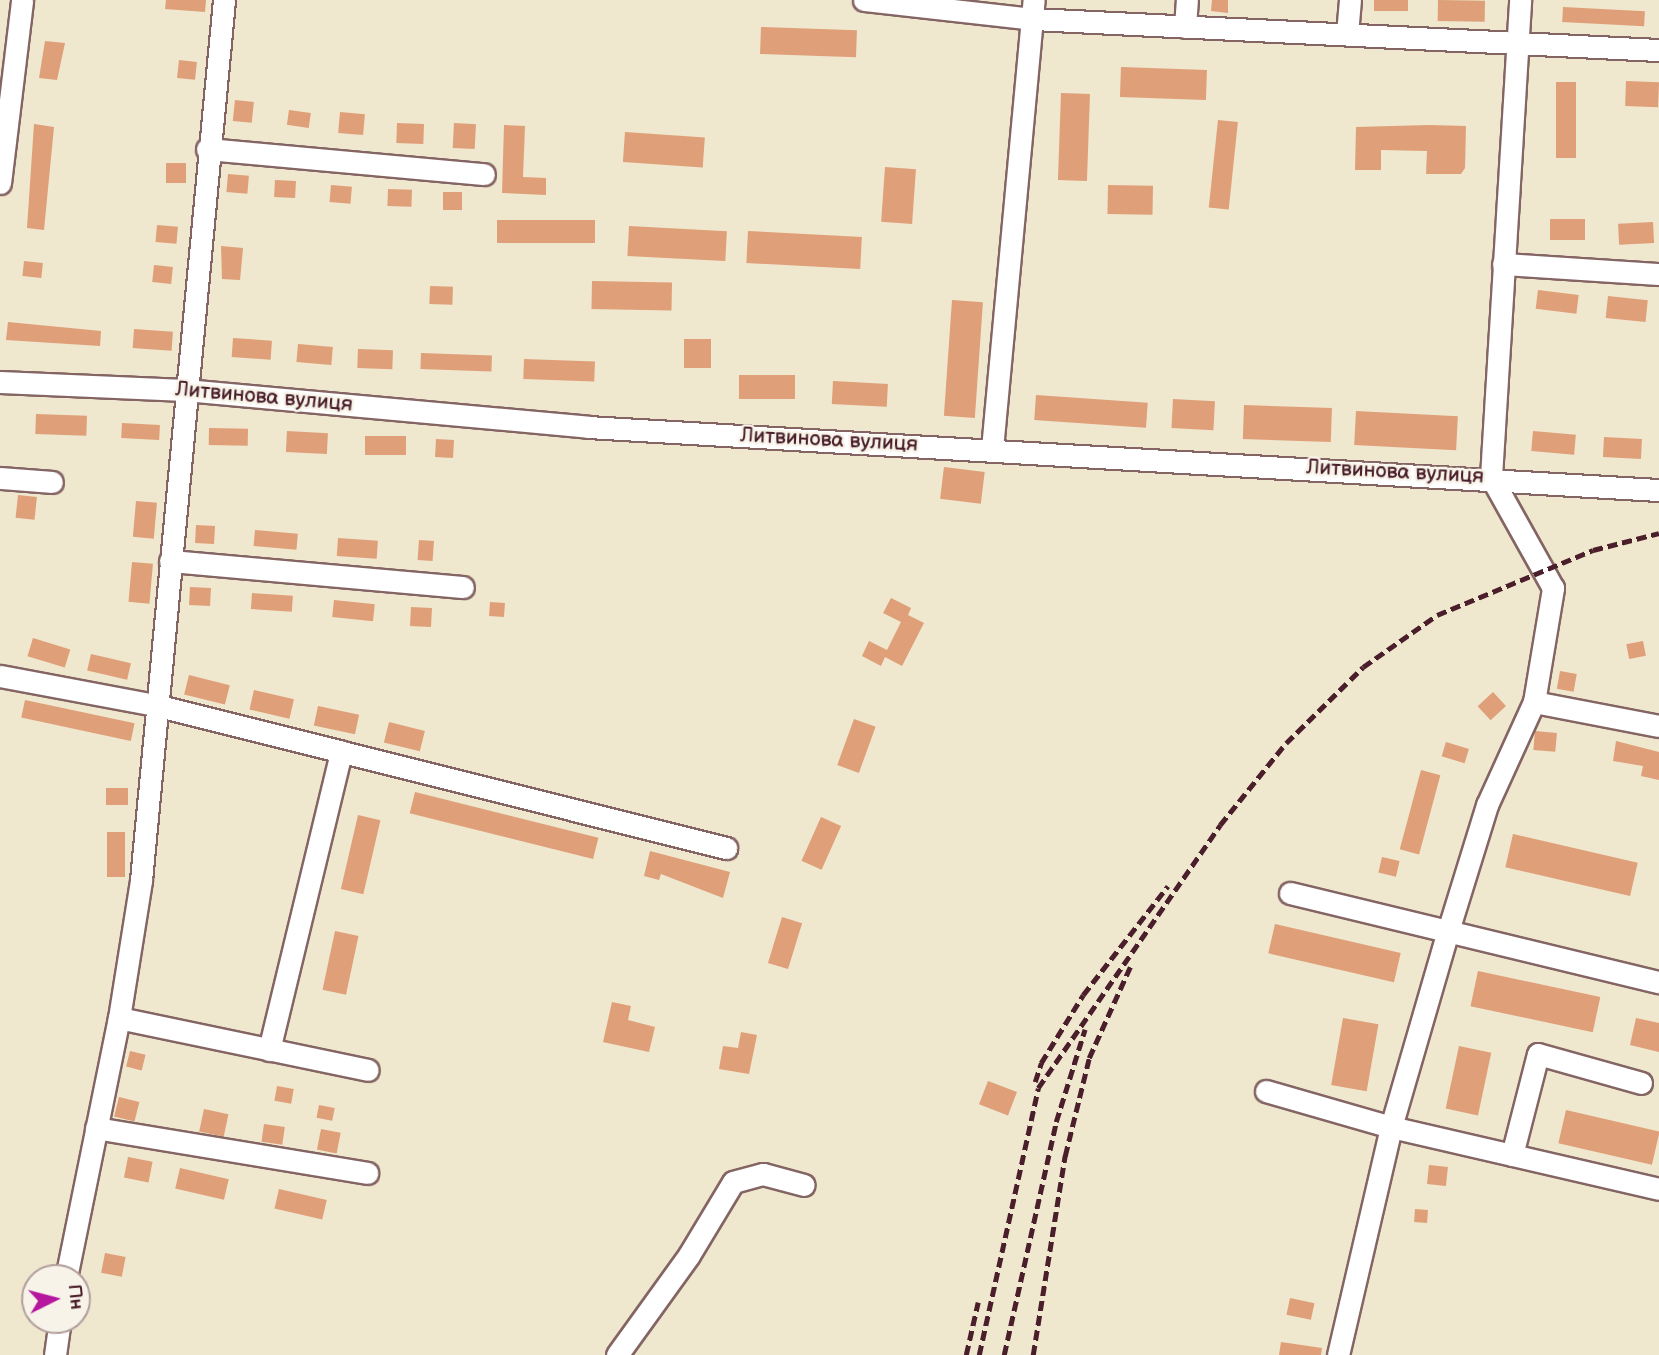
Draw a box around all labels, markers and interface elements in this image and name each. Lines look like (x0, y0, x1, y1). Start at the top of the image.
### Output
street label: Литвинова вулиця (174, 377, 354, 417)
street label: Литвинова вулиця (740, 423, 918, 457)
street label: Литвинова вулиця (1306, 455, 1484, 489)
north arrow (21, 1264, 91, 1334)
text: Пн (63, 1283, 88, 1311)

